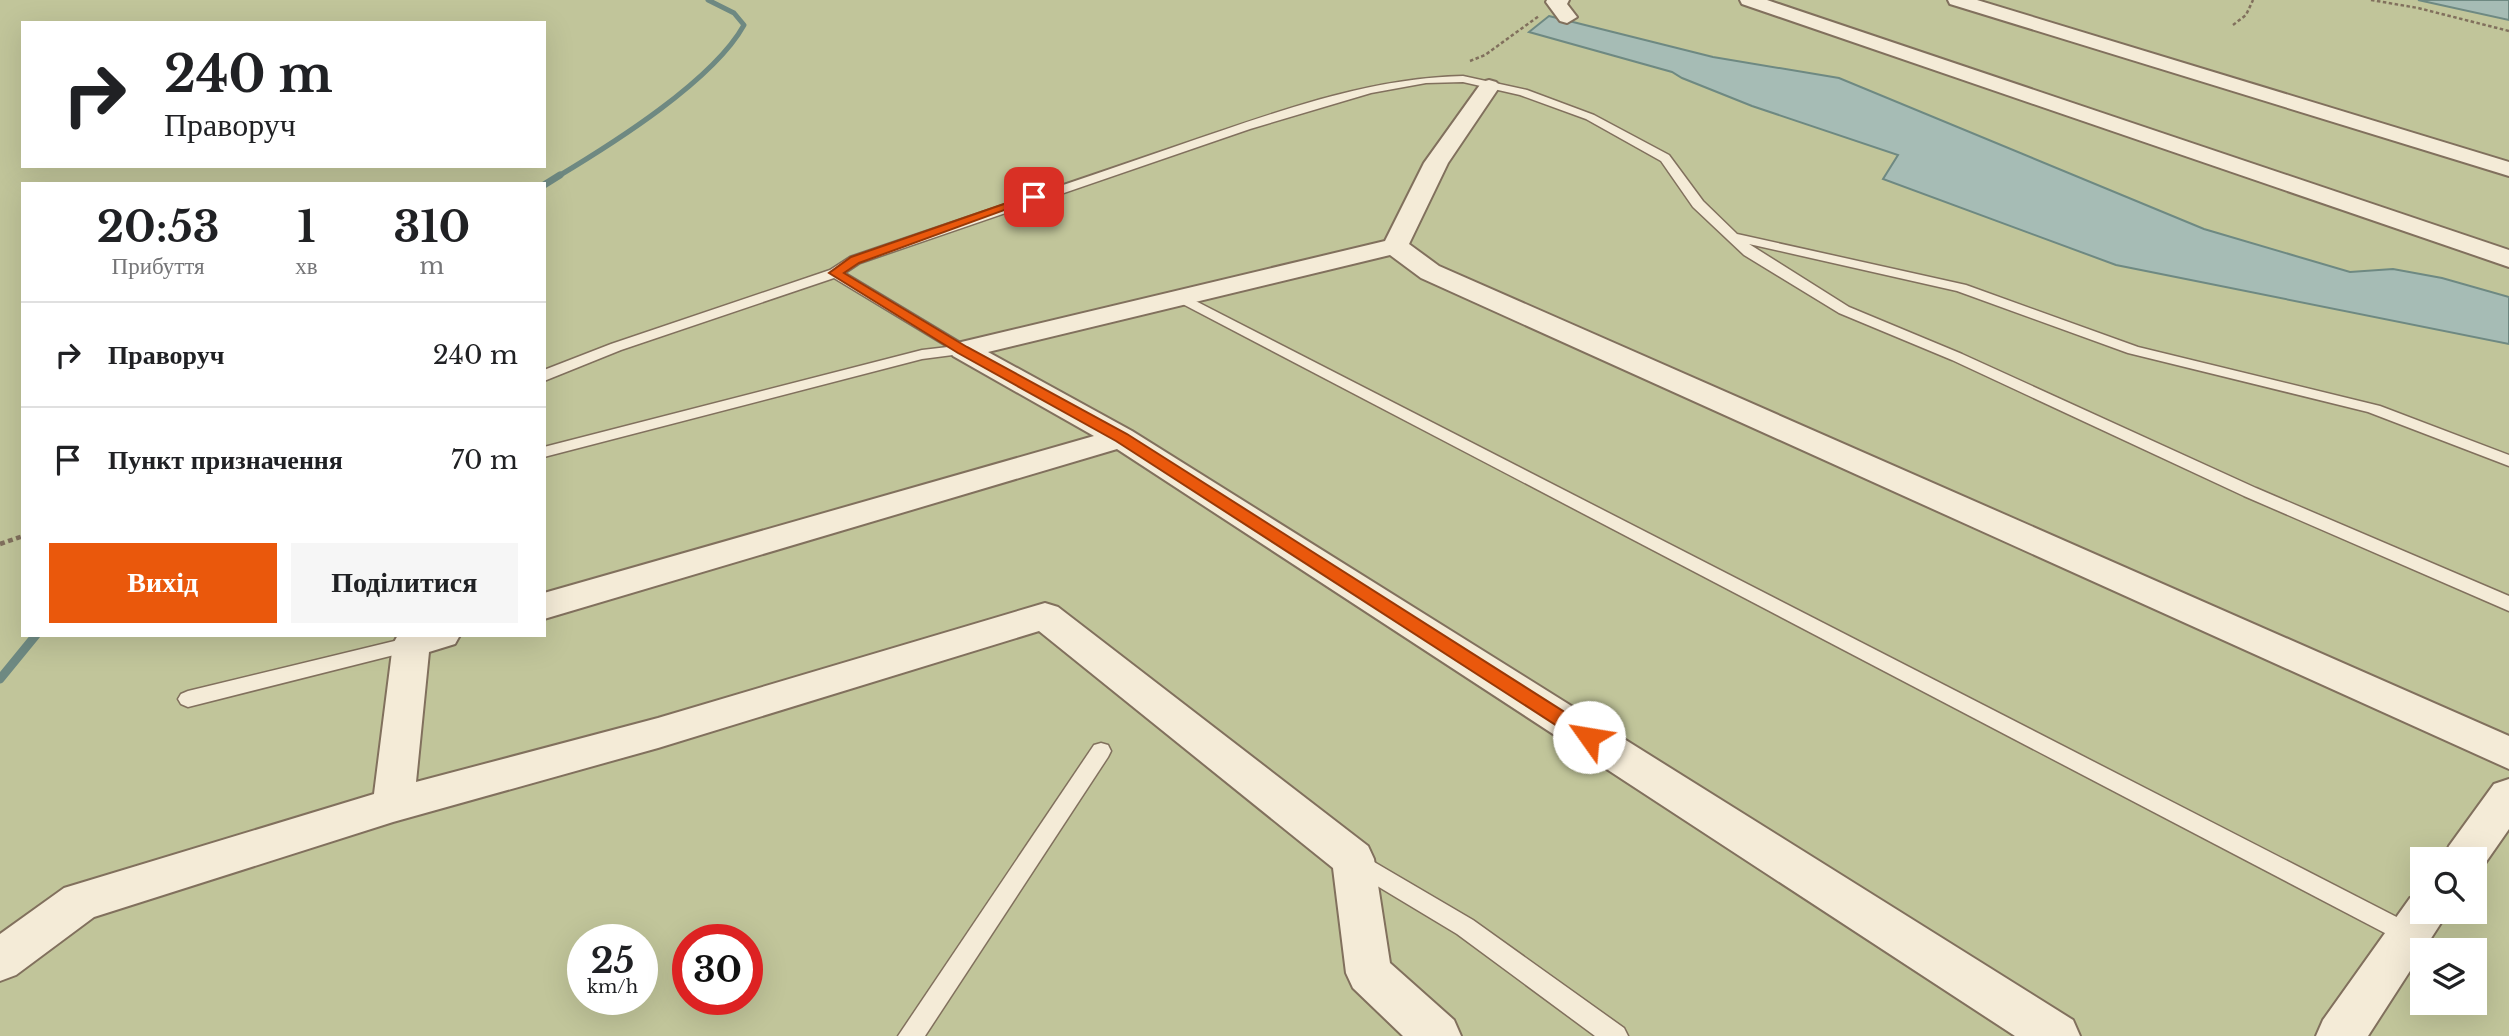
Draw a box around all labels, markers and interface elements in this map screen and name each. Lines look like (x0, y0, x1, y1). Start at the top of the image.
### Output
text: 240 m (164, 44, 333, 105)
icon: right (49, 49, 140, 140)
text: Праворуч (164, 105, 296, 145)
pin (1004, 167, 1064, 227)
icon: arrive (1015, 178, 1053, 216)
text: 20:53 (97, 201, 220, 253)
text: 1 (297, 201, 316, 253)
text: 310 (393, 201, 470, 253)
text: Прибуття (112, 252, 205, 280)
text: хв (295, 252, 318, 280)
text: m (419, 252, 444, 280)
icon: right (49, 336, 87, 374)
text: Праворуч (108, 339, 224, 371)
text: 240 m (433, 339, 518, 371)
icon: arrive (49, 441, 87, 479)
text: Пункт призначення (108, 444, 343, 476)
text: 70 m (451, 444, 518, 476)
button: Вихід (49, 543, 277, 623)
button: Поділитися (291, 543, 518, 623)
position arrow (1552, 700, 1626, 774)
map controls (2410, 847, 2487, 1015)
button: search (2410, 847, 2487, 924)
speed limit sign: 30 (672, 924, 763, 1015)
button: layers (2410, 938, 2487, 1015)
text: 25 (591, 939, 634, 982)
text: km/h (587, 976, 638, 998)

